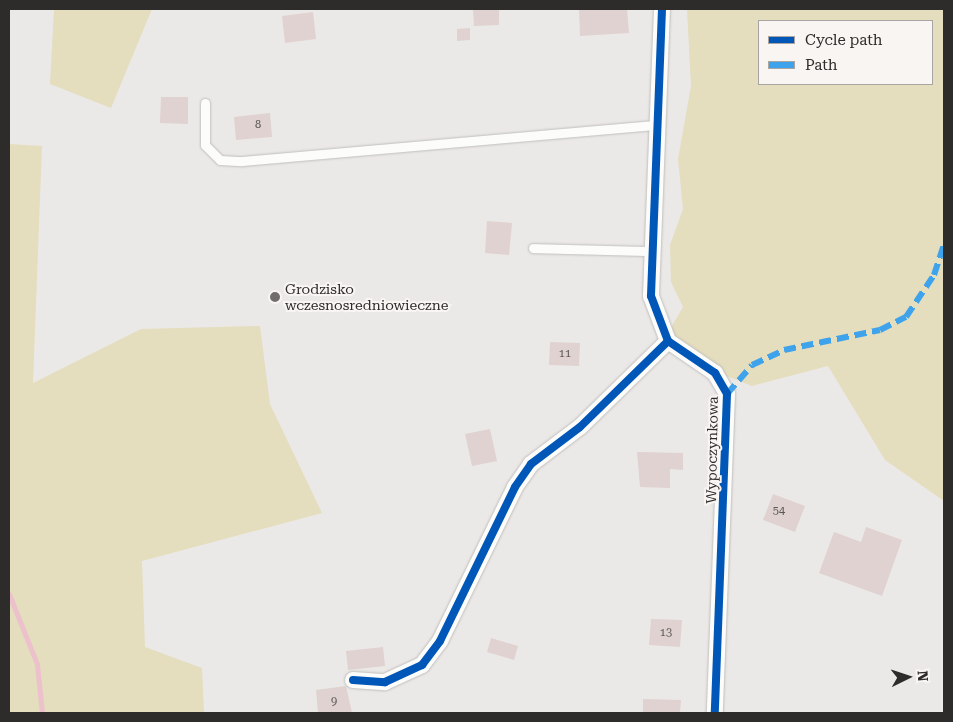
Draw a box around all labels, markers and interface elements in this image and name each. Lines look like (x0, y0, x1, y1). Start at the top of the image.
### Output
legend (758, 20, 933, 85)
text: Cycle path (805, 31, 882, 49)
text: Path (805, 56, 838, 74)
house number: 8 (255, 118, 261, 132)
place label: Grodzisko wczesnosredniowieczne (285, 281, 448, 314)
marker: Grodzisko wczesnosredniowieczne (269, 291, 281, 303)
house number: 11 (559, 347, 571, 361)
street label: Wypoczynkowa (703, 396, 721, 504)
house number: 54 (773, 504, 785, 518)
house number: 13 (660, 626, 672, 640)
north arrow (883, 652, 933, 702)
text: N (915, 670, 931, 682)
house number: 9 (331, 695, 337, 709)

